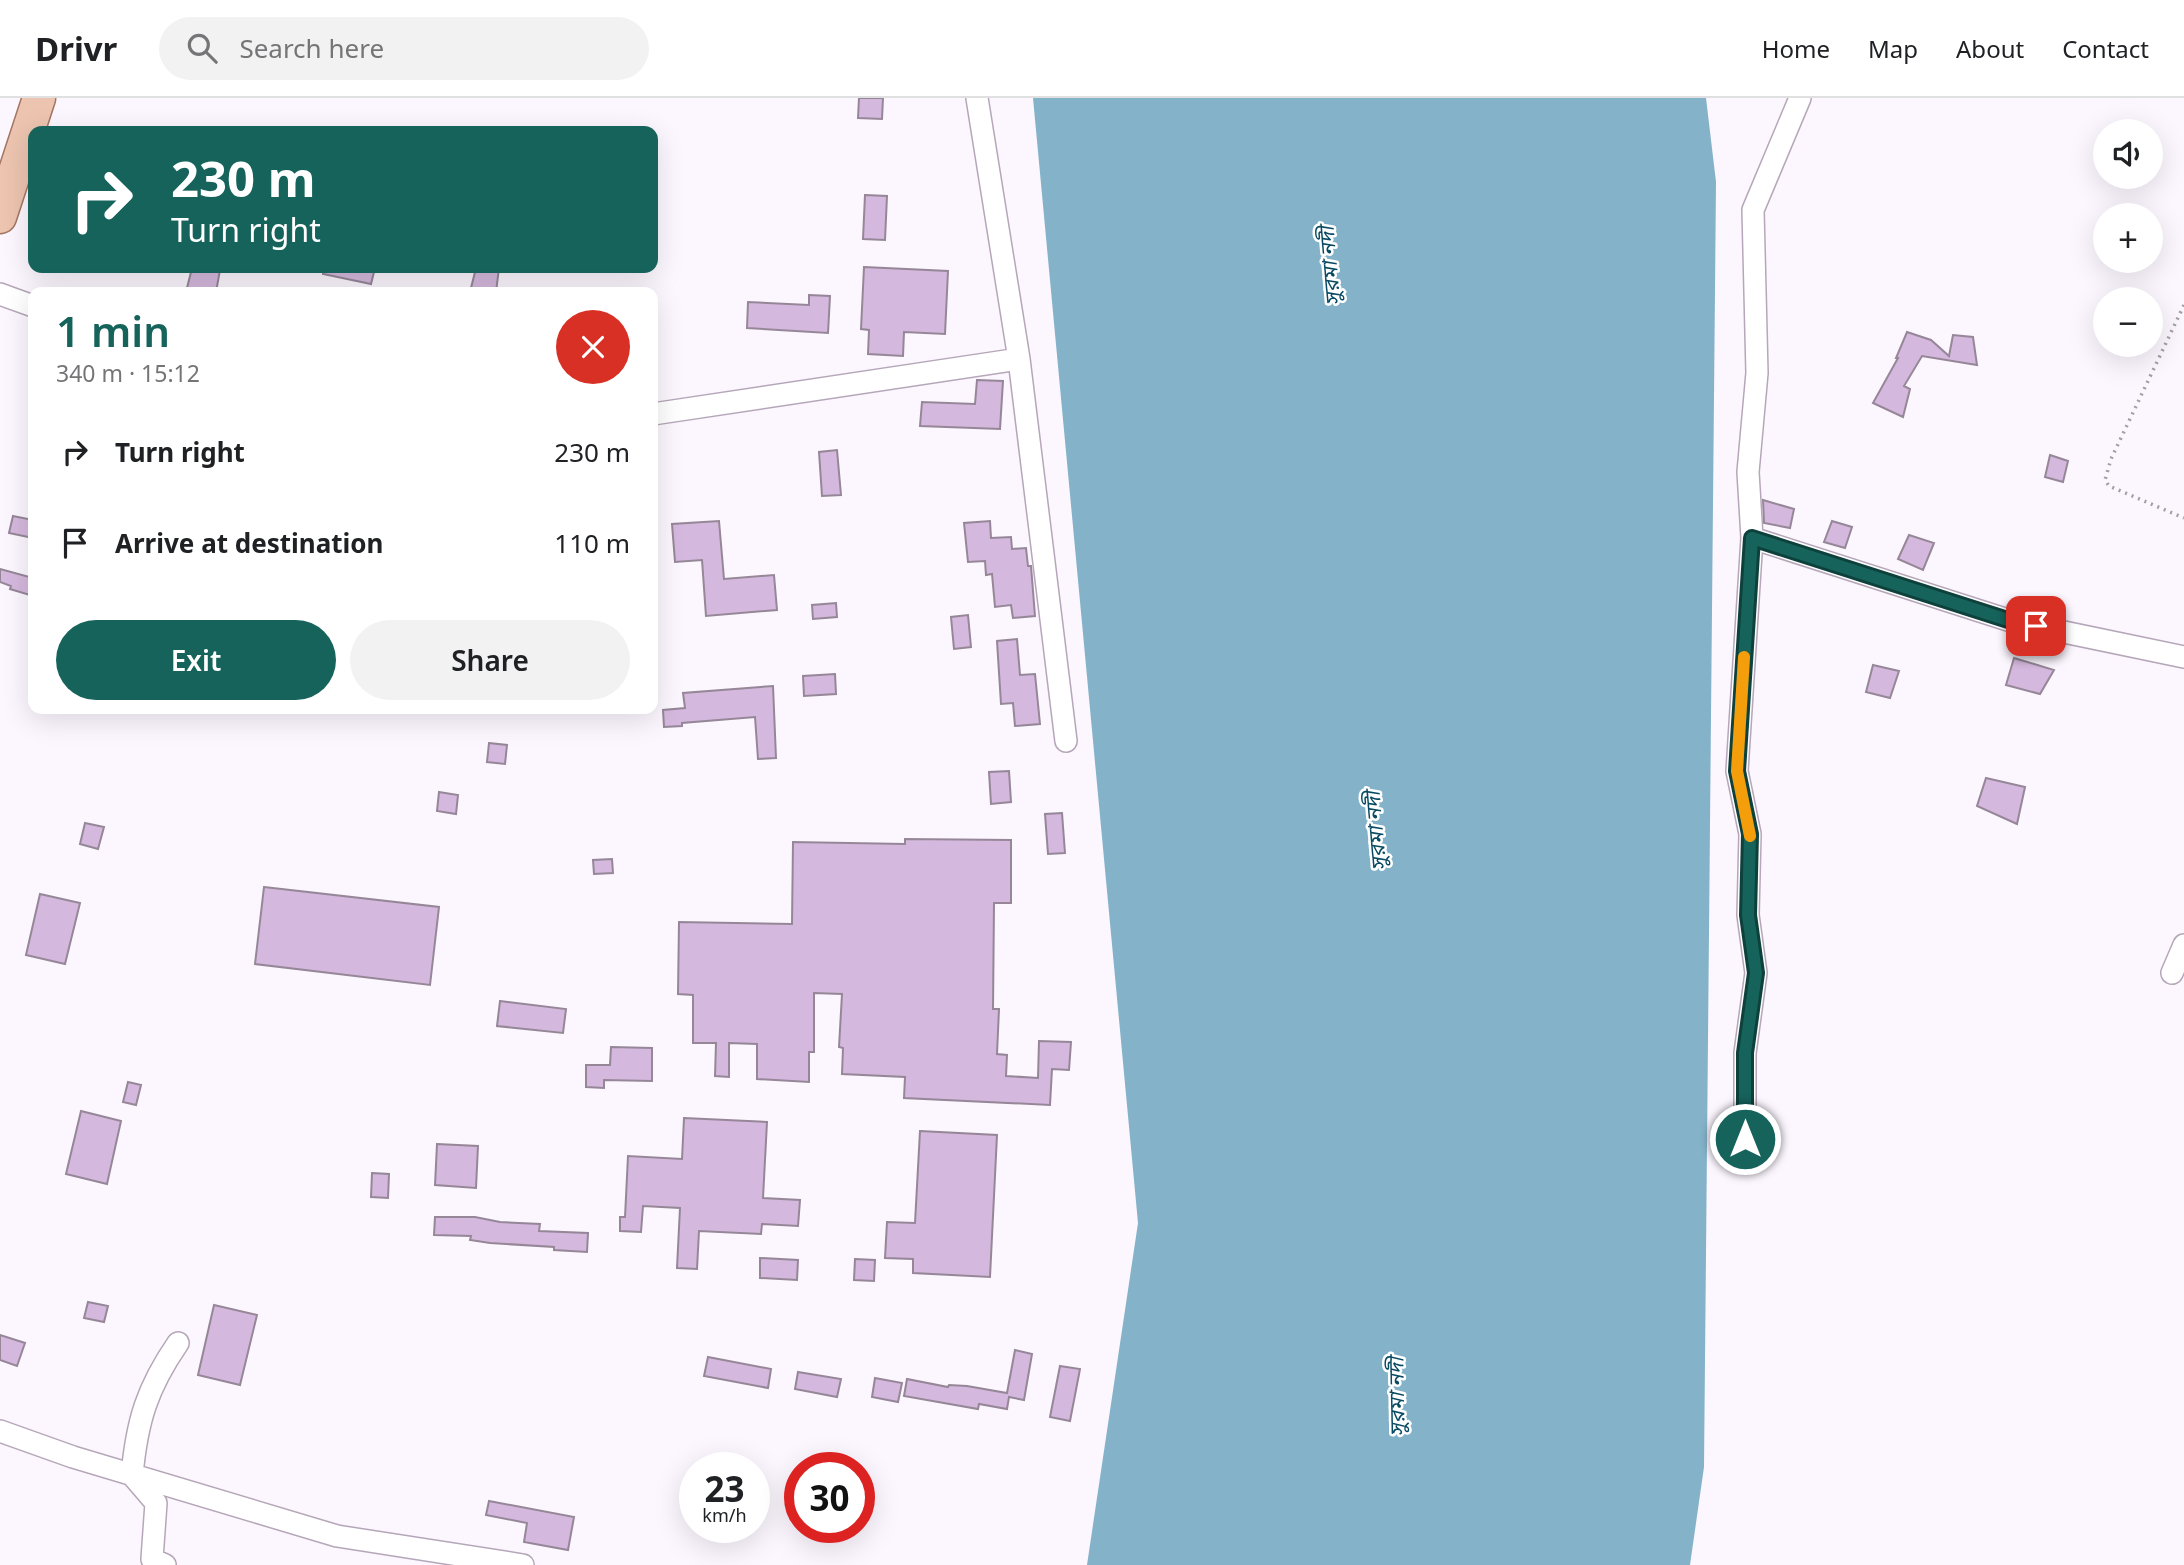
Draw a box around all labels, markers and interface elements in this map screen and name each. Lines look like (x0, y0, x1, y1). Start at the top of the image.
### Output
search box (159, 17, 649, 80)
text: Drivr (35, 26, 117, 71)
icon: search (183, 29, 221, 67)
text: Search here (239, 30, 384, 66)
text: Home (1762, 32, 1830, 65)
text: Map (1868, 32, 1918, 65)
text: About (1956, 32, 2024, 65)
text: Contact (2062, 32, 2149, 65)
map controls (2093, 119, 2163, 357)
button: sound (2093, 119, 2163, 189)
text: 230 m (171, 145, 316, 211)
icon: right (56, 154, 147, 245)
button: + (2093, 203, 2163, 273)
text: Turn right (171, 208, 321, 251)
water label: সুরমা নদী (1311, 221, 1346, 307)
button: − (2093, 287, 2163, 357)
text: 1 min (56, 302, 170, 359)
button: close (556, 310, 630, 384)
text: 340 m · 15:12 (56, 357, 200, 389)
icon: right (56, 433, 94, 471)
text: Turn right (115, 434, 245, 470)
text: 230 m (554, 434, 630, 470)
icon: arrive (56, 524, 94, 562)
text: Arrive at destination (115, 525, 384, 561)
text: 110 m (554, 525, 630, 561)
pin (2006, 596, 2066, 656)
icon: arrive (2017, 607, 2055, 645)
button: Exit (56, 620, 336, 700)
button: Share (350, 620, 630, 700)
water label: সুরমা নদী (1357, 786, 1392, 872)
position arrow (1708, 1102, 1782, 1176)
water label: সুরমা নদী (1381, 1353, 1411, 1437)
speed limit sign: 30 (784, 1452, 875, 1543)
text: 23 (704, 1465, 745, 1512)
text: km/h (702, 1503, 747, 1527)

